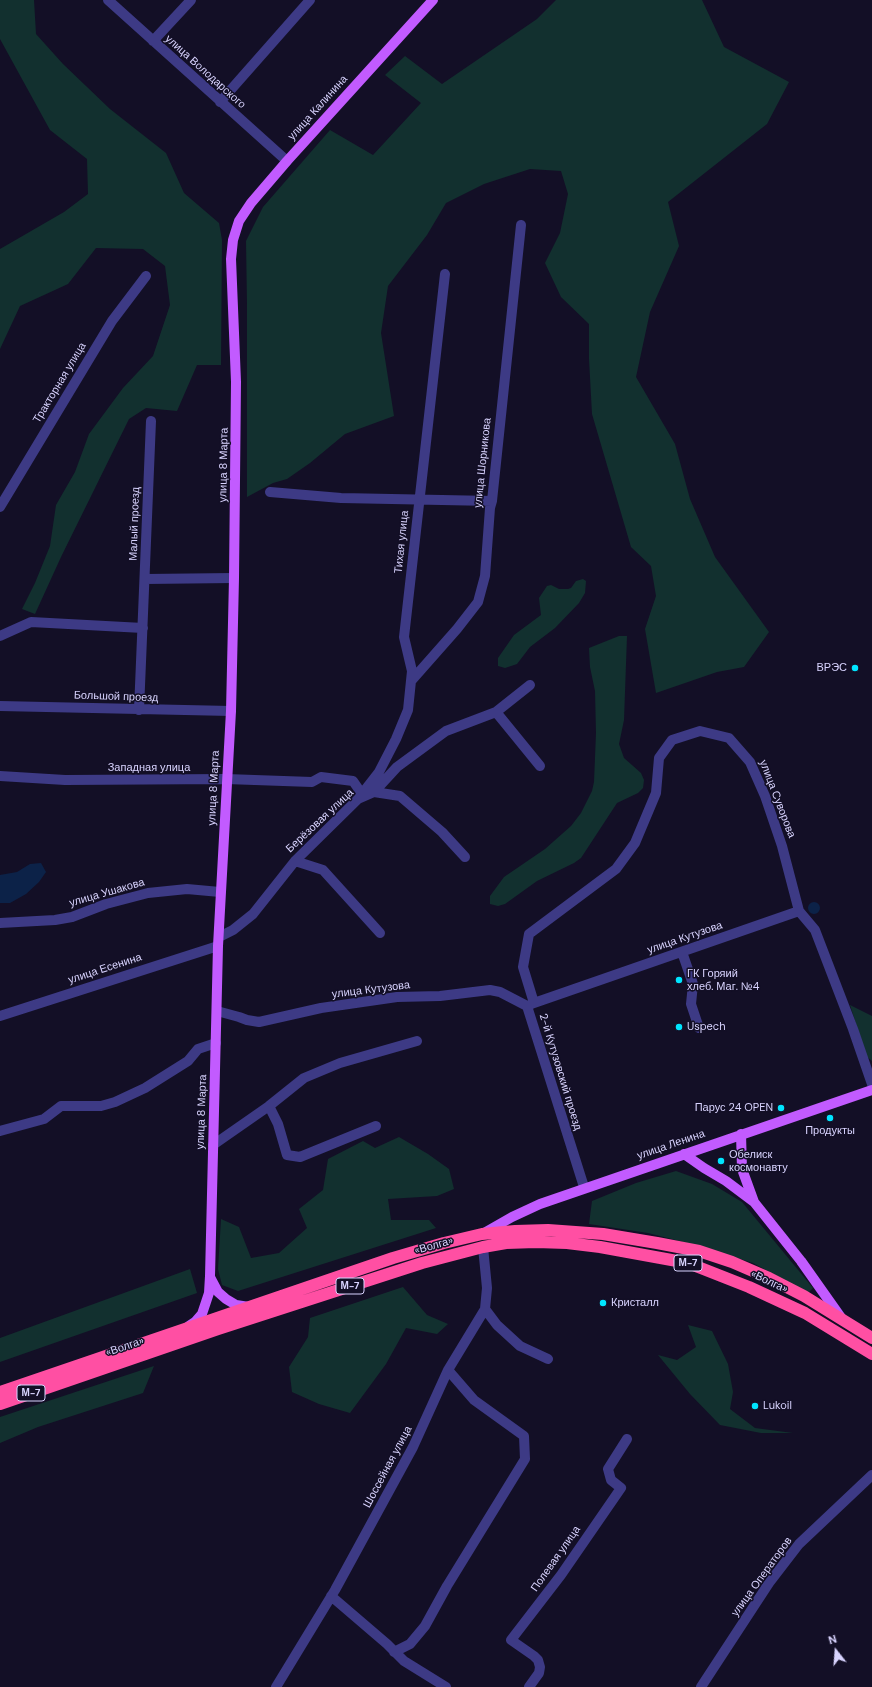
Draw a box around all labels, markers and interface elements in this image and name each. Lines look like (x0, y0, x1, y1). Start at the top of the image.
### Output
street label: улица Володарского (162, 32, 248, 112)
street label: улица Калинина (285, 73, 351, 143)
street label: Тракторная улица (31, 340, 89, 426)
street label: улица Шорникова (472, 417, 494, 509)
street label: улица 8 Марта (217, 427, 231, 503)
street label: Малый проезд (127, 487, 143, 561)
street label: Тихая улица (392, 510, 412, 574)
place label: ВРЭС (816, 661, 847, 675)
marker: ВРЭС (850, 663, 860, 673)
street label: Большой проезд (74, 689, 158, 705)
street label: улица 8 Марта (205, 750, 223, 826)
street label: улица Суворова (756, 758, 798, 840)
street label: Западная улица (108, 761, 190, 775)
street label: Берёзовая улица (283, 786, 357, 856)
street label: улица Ушакова (68, 876, 146, 910)
street label: улица Кутузова (646, 919, 724, 957)
street label: улица Есенина (67, 951, 143, 987)
place label: ГК Горяий хлеб. Маг. №4 (687, 967, 759, 993)
marker: ГК Горяий хлеб. Маг. №4 (674, 975, 684, 985)
street label: улица Кутузова (331, 979, 411, 1001)
street label: 2-й Кутузовский проезд (536, 1012, 584, 1132)
place label: Uspech (687, 1020, 725, 1034)
marker: Uspech (674, 1022, 684, 1032)
street label: улица 8 Марта (194, 1074, 210, 1150)
place label: Парус 24 OPEN (695, 1101, 773, 1115)
marker: Парус 24 OPEN (776, 1103, 786, 1113)
marker: Продукты (825, 1113, 835, 1123)
place label: Продукты (805, 1124, 855, 1138)
street label: улица Ленина (635, 1127, 707, 1163)
place label: Обелиск космонавту (729, 1148, 788, 1174)
marker: Обелиск космонавту (716, 1156, 726, 1166)
street label: «Волга» (413, 1234, 455, 1258)
road number: М-7 (674, 1255, 702, 1271)
street label: «Волга» (748, 1268, 790, 1296)
road number: М-7 (336, 1278, 364, 1294)
place label: Кристалл (611, 1296, 659, 1310)
marker: Кристалл (598, 1298, 608, 1308)
street label: «Волга» (104, 1334, 146, 1360)
road number: М-7 (17, 1385, 45, 1401)
place label: Lukoil (763, 1399, 792, 1413)
marker: Lukoil (750, 1401, 760, 1411)
street label: Шоссейная улица (361, 1424, 415, 1510)
street label: Полевая улица (528, 1524, 584, 1594)
street label: улица Операторов (729, 1535, 795, 1619)
north arrow (816, 1631, 856, 1671)
text: N (827, 1632, 838, 1647)

